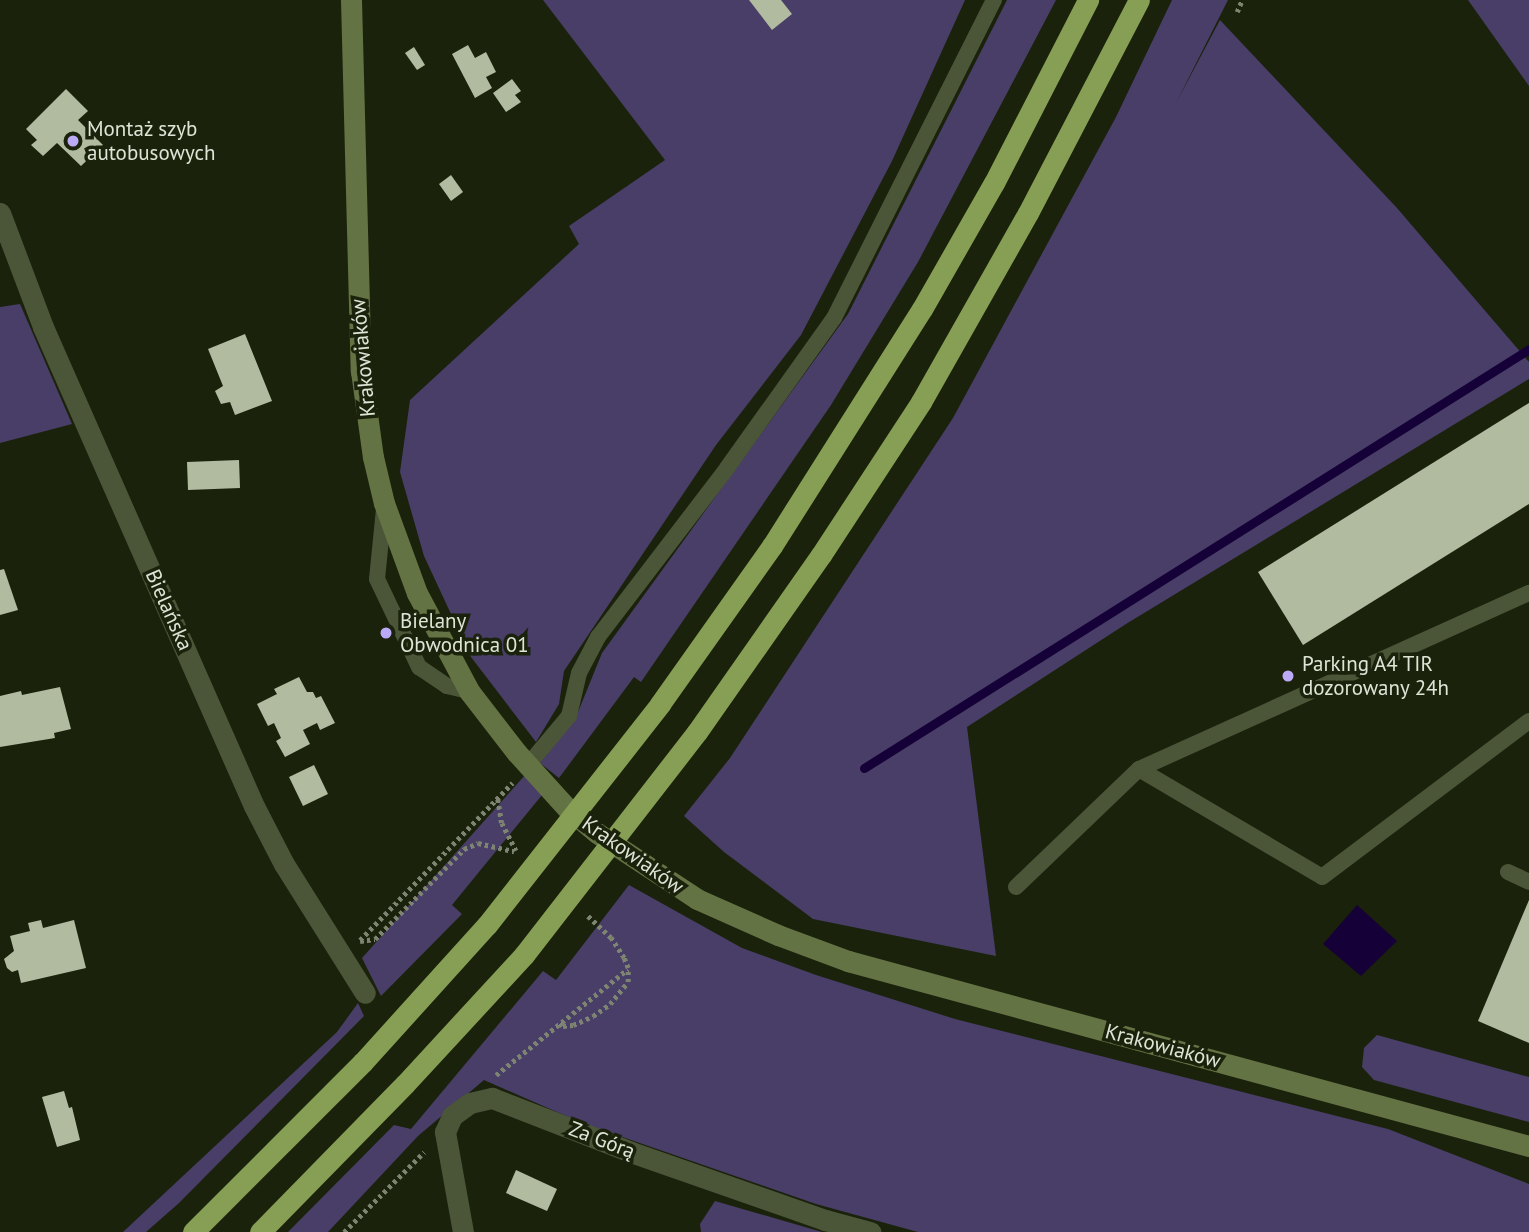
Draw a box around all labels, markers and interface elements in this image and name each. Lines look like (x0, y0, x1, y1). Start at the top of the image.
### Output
place label: Montaż szyb autobusowych (87, 116, 215, 166)
marker: Montaż szyb autobusowych (65, 133, 81, 149)
street label: Krakowiaków (345, 298, 381, 418)
street label: Bielańska (140, 566, 198, 654)
place label: Bielany Obwodnica 01 (400, 608, 529, 658)
marker: Bielany Obwodnica 01 (378, 625, 394, 641)
place label: Parking A4 TIR dozorowany 24h (1302, 651, 1450, 701)
marker: Parking A4 TIR dozorowany 24h (1280, 668, 1296, 684)
street label: Krakowiaków (577, 811, 689, 899)
street label: Krakowiaków (1103, 1019, 1223, 1073)
street label: Za Górą (565, 1116, 639, 1164)

